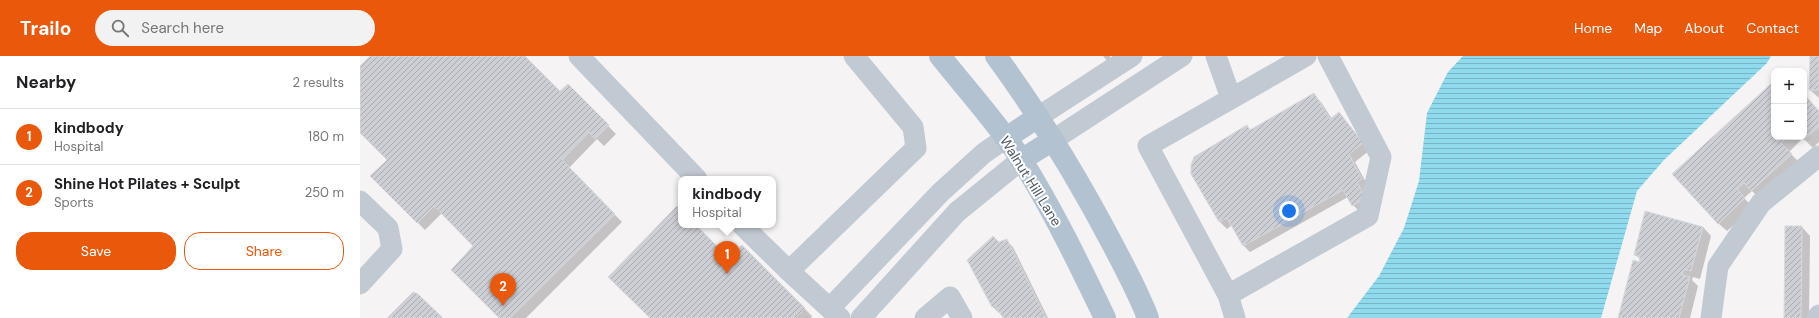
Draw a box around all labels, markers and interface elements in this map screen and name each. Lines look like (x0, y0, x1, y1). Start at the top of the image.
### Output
search box (95, 10, 375, 46)
text: Trailo (20, 16, 71, 41)
icon: search (109, 17, 131, 39)
text: Search here (141, 18, 224, 38)
text: Home (1574, 19, 1612, 37)
text: Map (1634, 19, 1662, 37)
text: About (1684, 19, 1724, 37)
text: Contact (1746, 19, 1799, 37)
map controls (1771, 68, 1807, 140)
button: + (1771, 68, 1807, 104)
text: Nearby (16, 71, 76, 93)
text: 2 results (293, 74, 344, 91)
button: − (1771, 104, 1807, 140)
text: kindbody (54, 118, 124, 138)
text: 1 (27, 128, 31, 145)
text: 180 m (308, 128, 344, 145)
street label: Walnut Hill Lane (996, 133, 1066, 229)
text: Hospital (54, 138, 103, 155)
text: Shine Hot Pilates + Sculpt (54, 174, 240, 194)
popup (678, 176, 776, 228)
text: 2 (25, 184, 33, 201)
text: 250 m (305, 184, 344, 201)
text: kindbody (692, 184, 762, 204)
text: Sports (54, 194, 94, 211)
your location (1279, 201, 1299, 221)
text: Hospital (692, 204, 742, 221)
button: Save (16, 232, 176, 270)
button: Share (184, 232, 344, 270)
pin: 1 (714, 241, 740, 274)
pin: 2 (490, 273, 516, 306)

